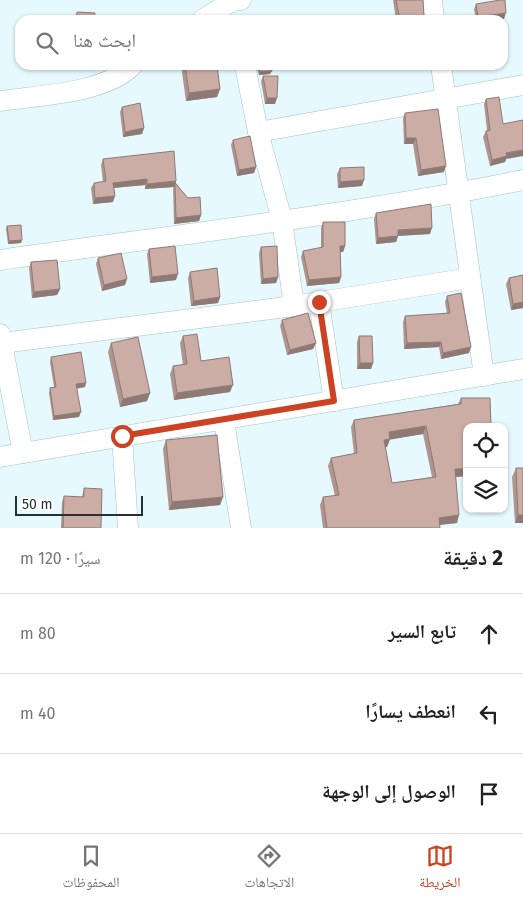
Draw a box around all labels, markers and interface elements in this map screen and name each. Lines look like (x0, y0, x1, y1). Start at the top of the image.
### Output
search box (15, 15, 508, 70)
icon: search (33, 29, 61, 57)
text: ابحث هنا (73, 29, 136, 52)
route end (308, 291, 331, 314)
map controls (463, 423, 508, 513)
button: locate (463, 423, 508, 468)
route start (111, 425, 134, 448)
button: layers (463, 468, 508, 513)
scale bar (15, 493, 142, 516)
text: 50 m (22, 496, 53, 513)
text: 2 دقيقة (443, 545, 503, 571)
text: سيرًا · 120 m (20, 549, 101, 568)
text: تابع السير (388, 620, 456, 643)
icon: ahead (475, 620, 503, 648)
text: 80 m (20, 624, 56, 643)
text: انعطف يسارًا (365, 700, 456, 723)
icon: left (475, 700, 503, 728)
text: 40 m (20, 704, 55, 723)
text: الوصول إلى الوجهة (322, 780, 456, 803)
icon: arrive (475, 780, 503, 808)
tab: المحفوظات (63, 842, 119, 896)
tab: الاتجاهات (245, 842, 294, 896)
tab: الخريطة (419, 842, 460, 896)

